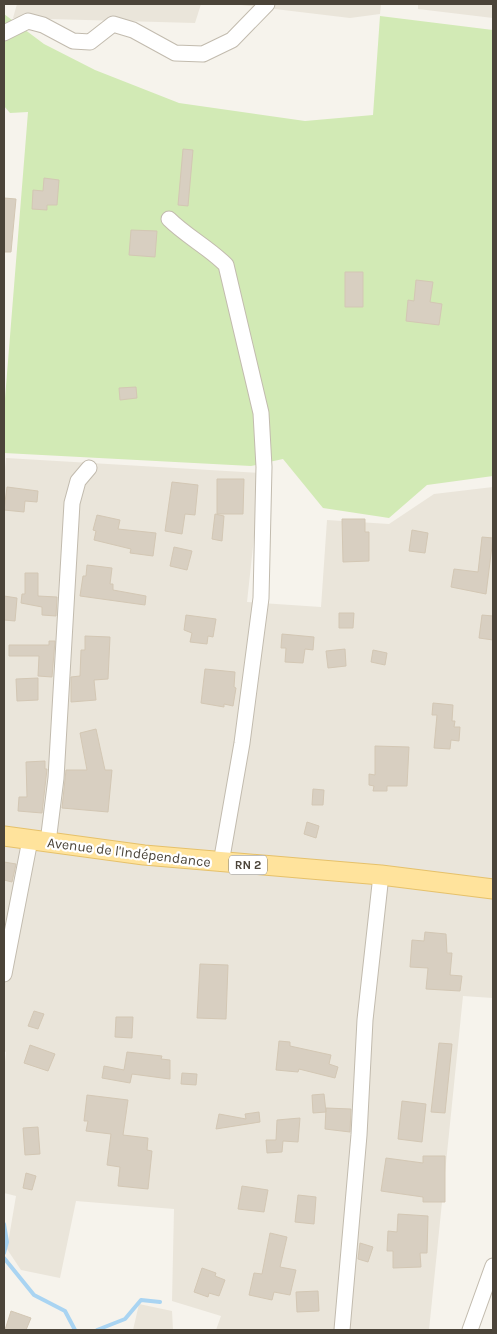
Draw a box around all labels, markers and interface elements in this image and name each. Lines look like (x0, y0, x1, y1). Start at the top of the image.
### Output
street label: Avenue de l'Indépendance (46, 834, 212, 871)
road number: RN 2 (229, 856, 267, 874)

